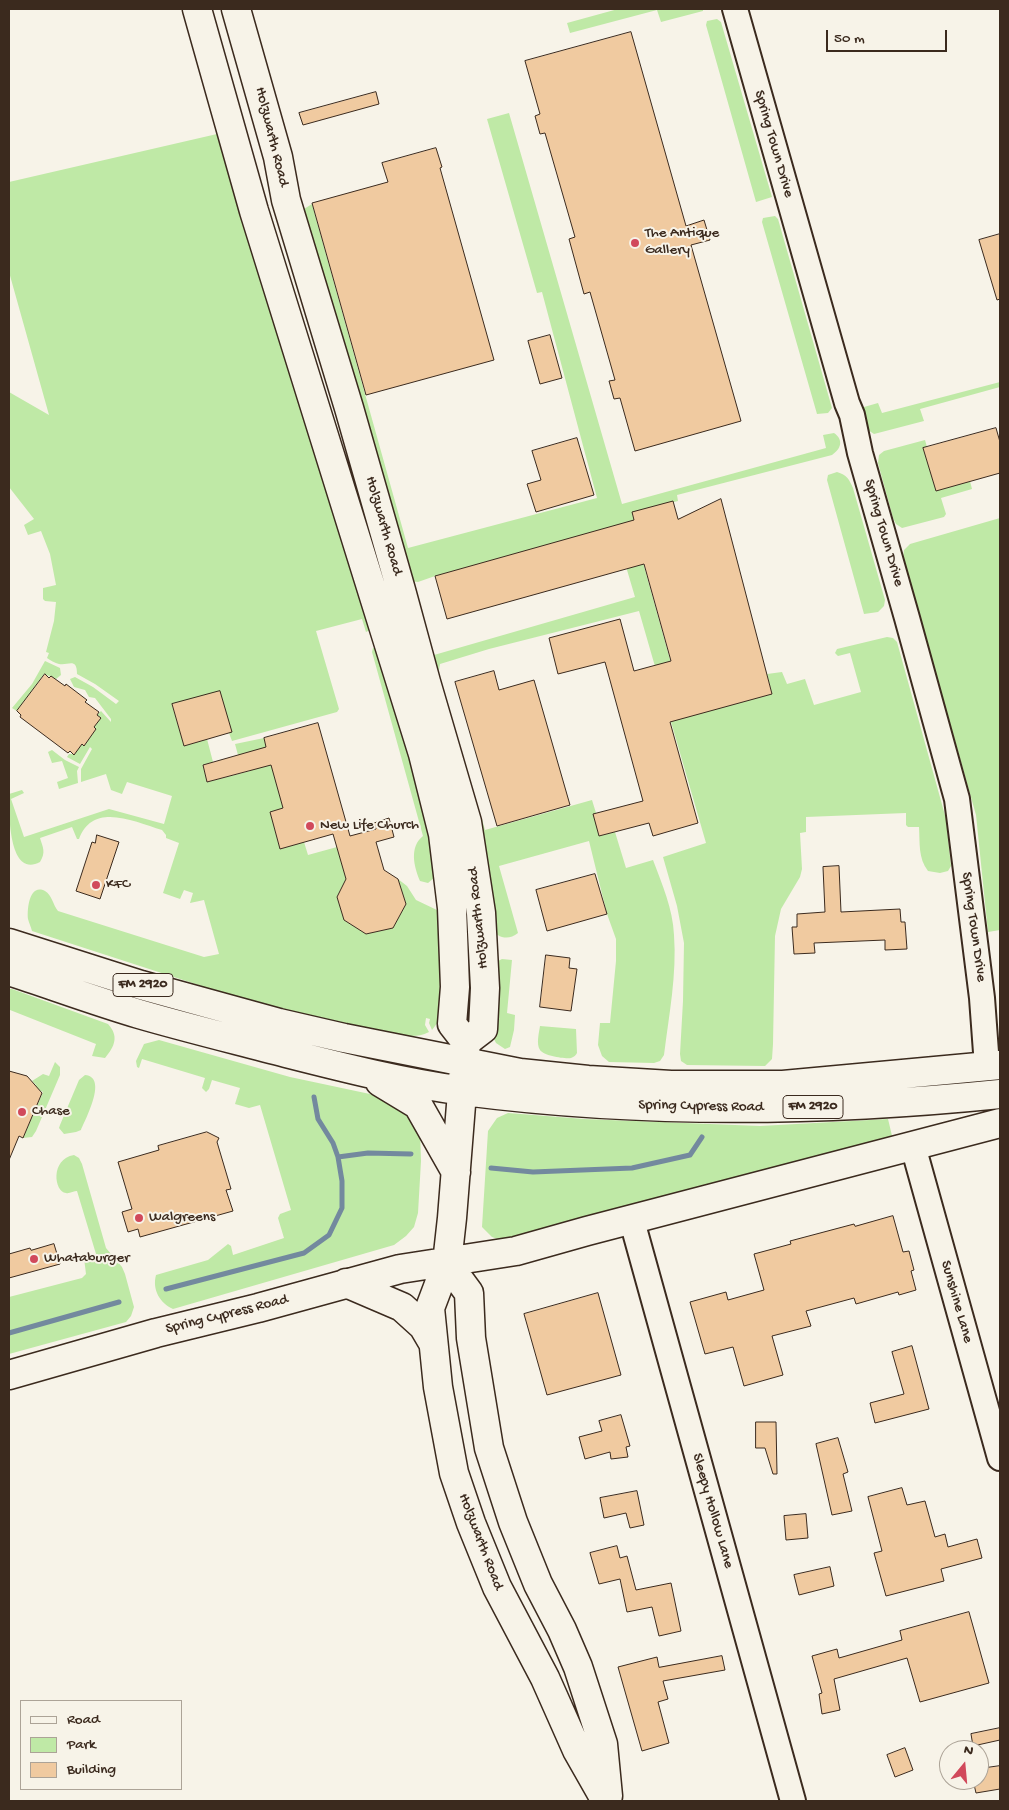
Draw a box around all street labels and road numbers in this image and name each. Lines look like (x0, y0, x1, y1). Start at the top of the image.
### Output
street label: Holzwarth Road (250, 85, 292, 189)
street label: Spring Town Drive (749, 88, 797, 200)
street label: Holzwarth Road (360, 474, 406, 578)
street label: Spring Town Drive (859, 477, 907, 589)
street label: Holzwarth Road (465, 866, 493, 970)
street label: Spring Town Drive (956, 871, 990, 983)
road number: FM 2920 (113, 974, 173, 996)
road number: FM 2920 (783, 1096, 843, 1118)
street label: Spring Cypress Road (638, 1097, 764, 1117)
street label: Sunshine Lane (936, 1259, 976, 1345)
street label: Spring Cypress Road (164, 1291, 290, 1339)
street label: Sleepy Hollow Lane (687, 1451, 737, 1571)
street label: Holzwarth Road (453, 1491, 507, 1593)

